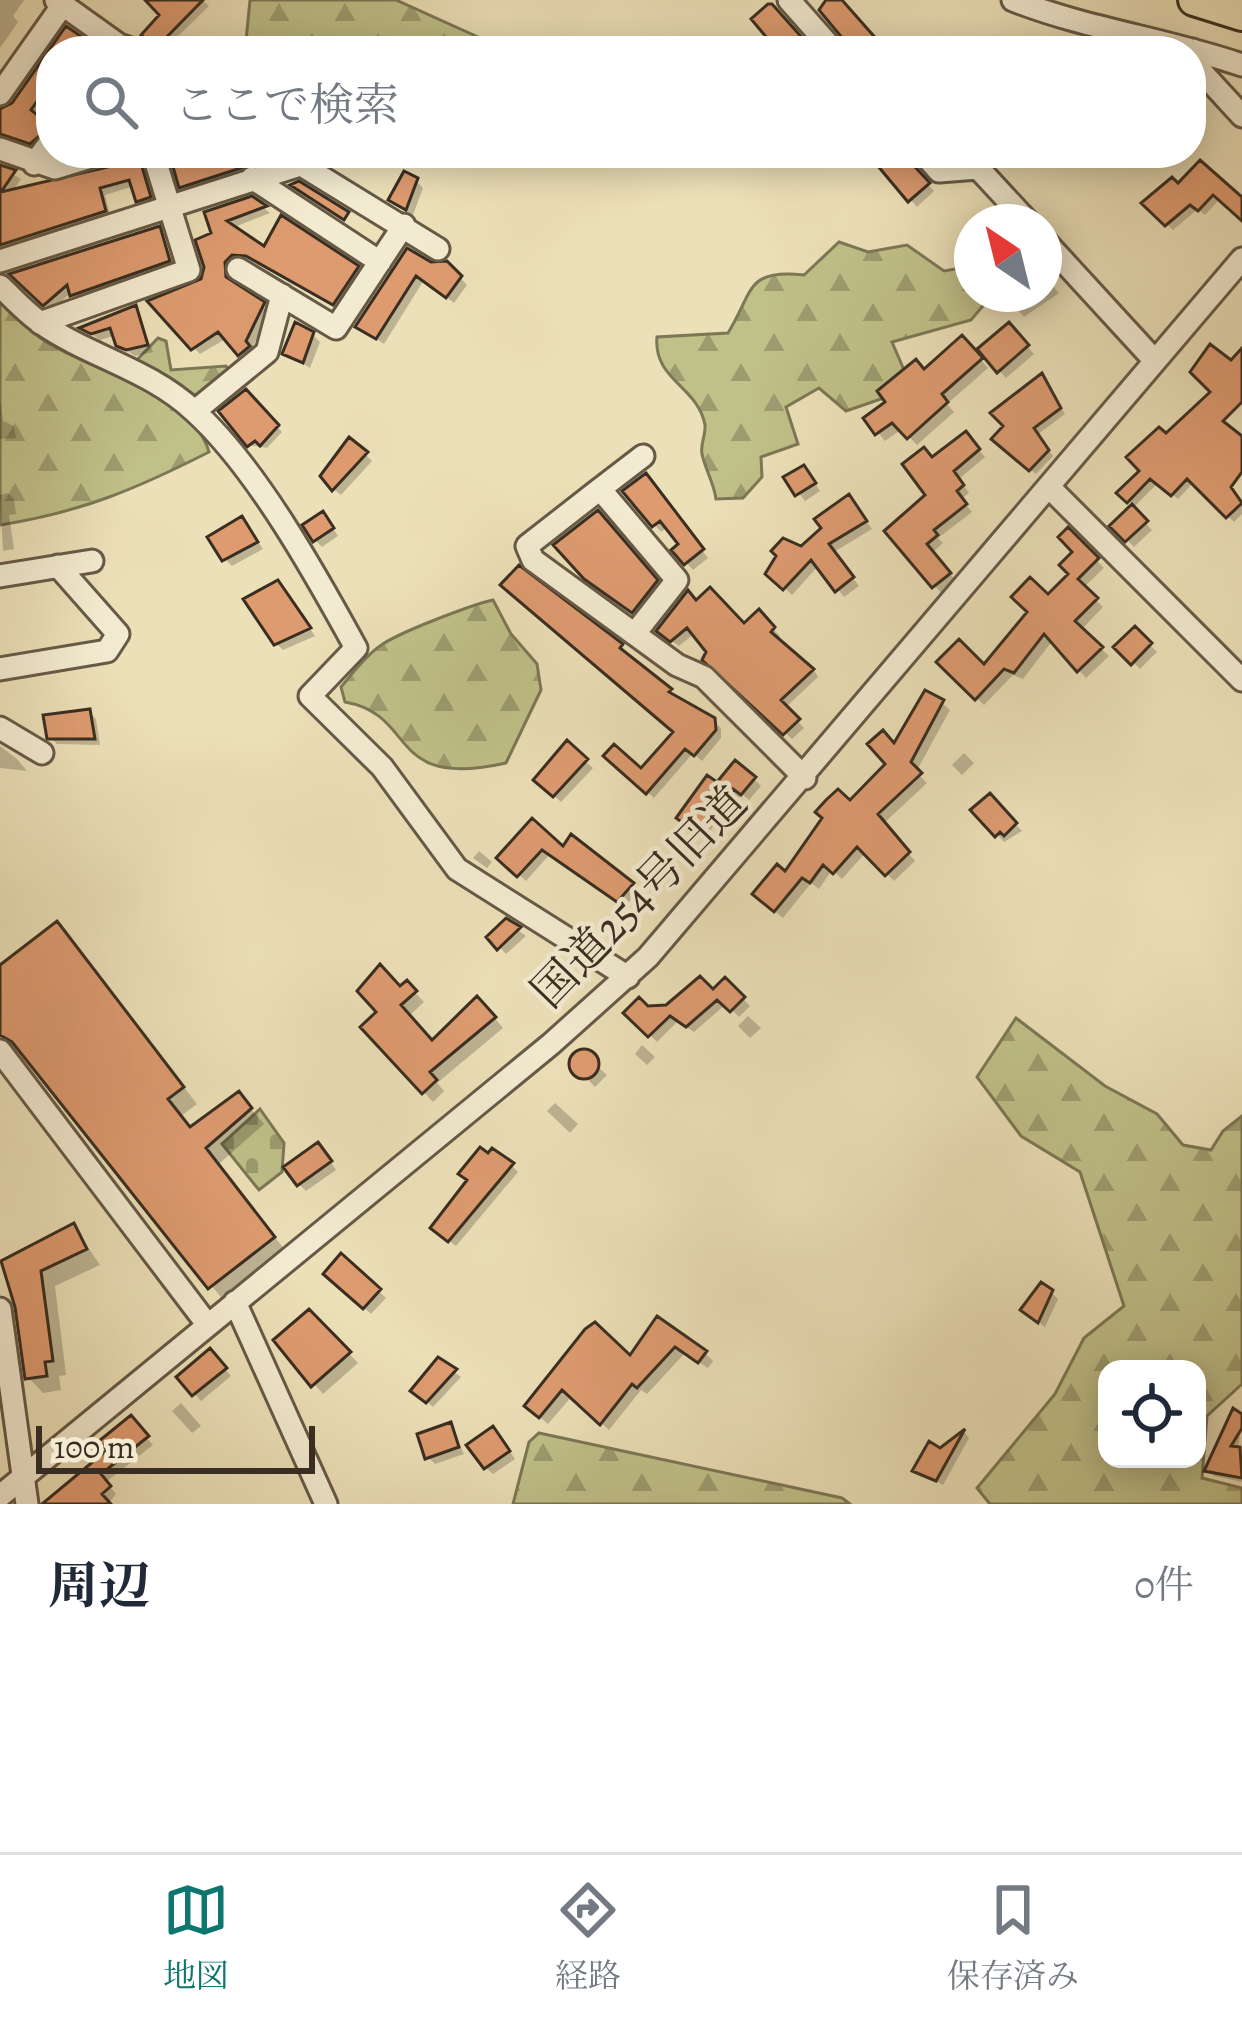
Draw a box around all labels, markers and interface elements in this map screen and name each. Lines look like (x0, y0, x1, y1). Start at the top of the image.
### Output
search box (36, 36, 1206, 168)
icon: search (78, 69, 144, 135)
text: ここで検索 (174, 74, 399, 136)
north arrow (954, 204, 1062, 312)
street label: 国道254号旧道 (517, 773, 761, 1021)
map controls (1098, 1360, 1206, 1468)
button: locate (1098, 1360, 1206, 1468)
scale bar (36, 1420, 315, 1473)
text: 100 m (54, 1424, 134, 1469)
text: 周辺 (48, 1551, 150, 1621)
text: 0件 (1134, 1558, 1194, 1611)
tab: 地図 (163, 1877, 229, 1998)
tab: 経路 (555, 1877, 621, 1998)
tab: 保存済み (947, 1877, 1079, 1998)

